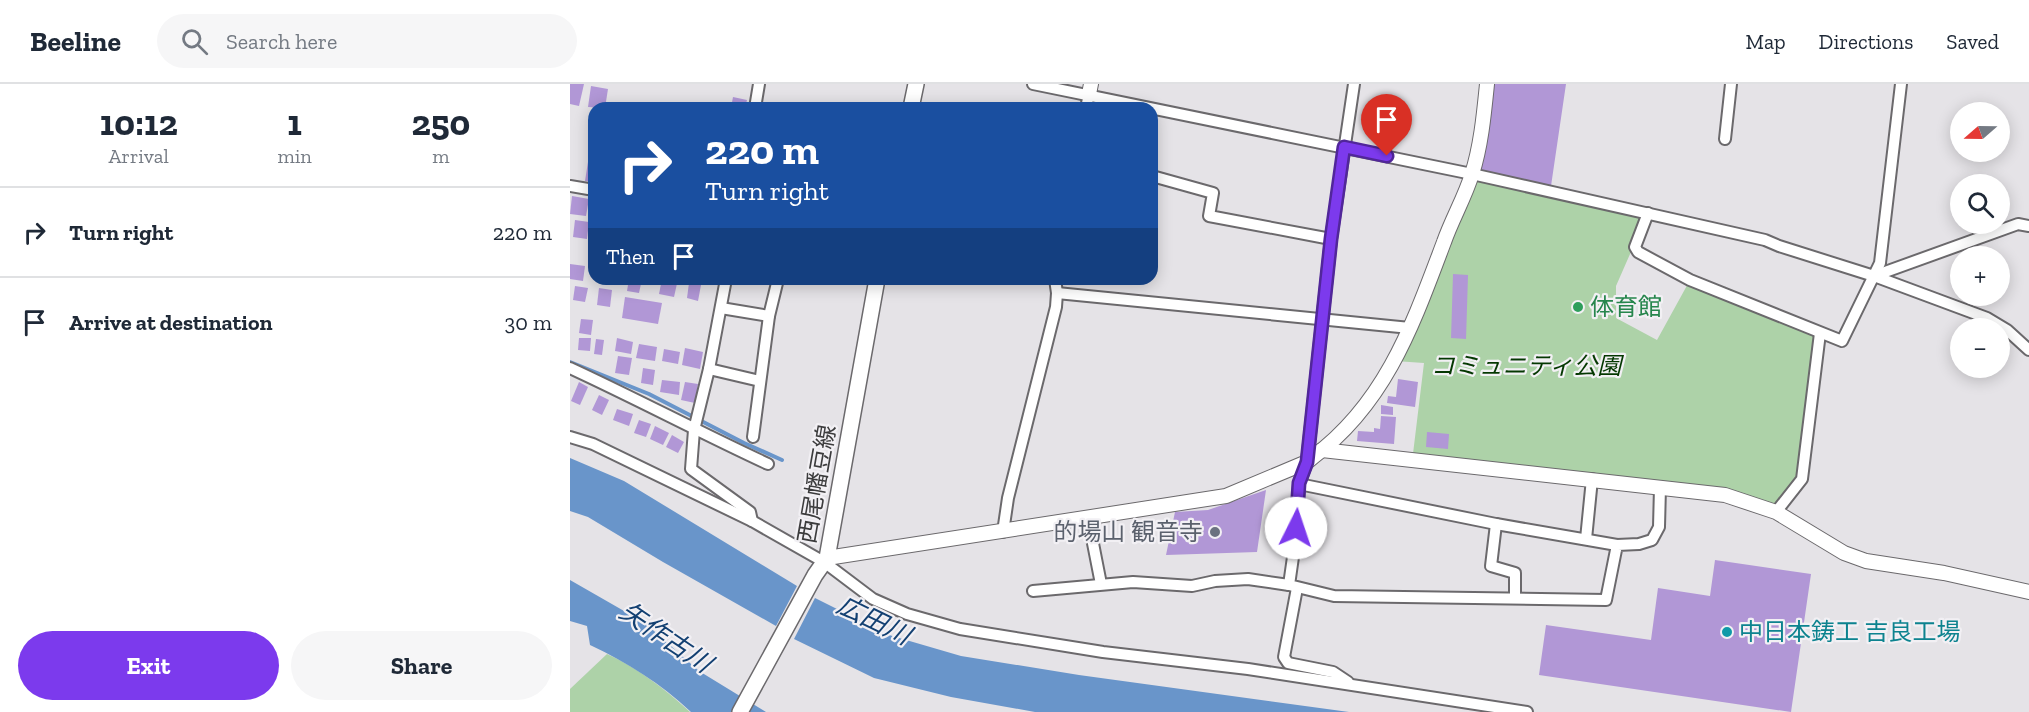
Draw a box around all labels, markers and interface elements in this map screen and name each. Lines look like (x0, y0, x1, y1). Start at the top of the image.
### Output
search box (157, 14, 577, 68)
text: Beeline (30, 25, 121, 58)
icon: search (178, 25, 211, 58)
text: Search here (226, 28, 337, 55)
text: Map (1746, 29, 1786, 54)
text: Directions (1819, 29, 1913, 54)
text: Saved (1946, 29, 1999, 54)
pin (1361, 94, 1412, 156)
text: 10:12 (100, 101, 178, 144)
text: 1 (287, 101, 302, 144)
text: 250 (411, 101, 470, 144)
north arrow (1950, 102, 2010, 162)
map controls (1950, 102, 2010, 378)
icon: arrive (1370, 103, 1403, 136)
text: 220 m (705, 124, 819, 175)
icon: right (606, 126, 684, 204)
text: Arrival (109, 144, 169, 168)
text: min (277, 144, 312, 168)
text: m (432, 144, 450, 168)
button: search (1950, 174, 2010, 234)
text: Turn right (705, 175, 829, 207)
icon: right (18, 216, 51, 249)
text: Turn right (69, 219, 173, 246)
text: 220 m (493, 219, 552, 246)
icon: arrive (667, 240, 700, 273)
text: Then (606, 243, 655, 270)
button: + (1950, 246, 2010, 306)
place label: 体育館 (1590, 292, 1662, 321)
marker: 体育館 (1571, 300, 1585, 314)
icon: arrive (18, 306, 51, 339)
text: Arrive at destination (69, 309, 272, 336)
text: 30 m (505, 309, 552, 336)
button: − (1950, 318, 2010, 378)
park label: コミュニティ公園 (1431, 351, 1624, 380)
street label: 西尾幡豆線 (792, 422, 841, 546)
position arrow (1264, 496, 1328, 560)
place label: 的場山 観音寺 (1054, 517, 1203, 546)
marker: 的場山 観音寺 (1208, 525, 1222, 539)
water label: 広田川 (832, 589, 919, 653)
water label: 矢作古川 (614, 595, 721, 681)
place label: 中日本鋳工 吉良工場 (1739, 617, 1960, 646)
marker: 中日本鋳工 吉良工場 (1720, 625, 1734, 639)
button: Exit (18, 631, 279, 700)
button: Share (291, 631, 552, 700)

